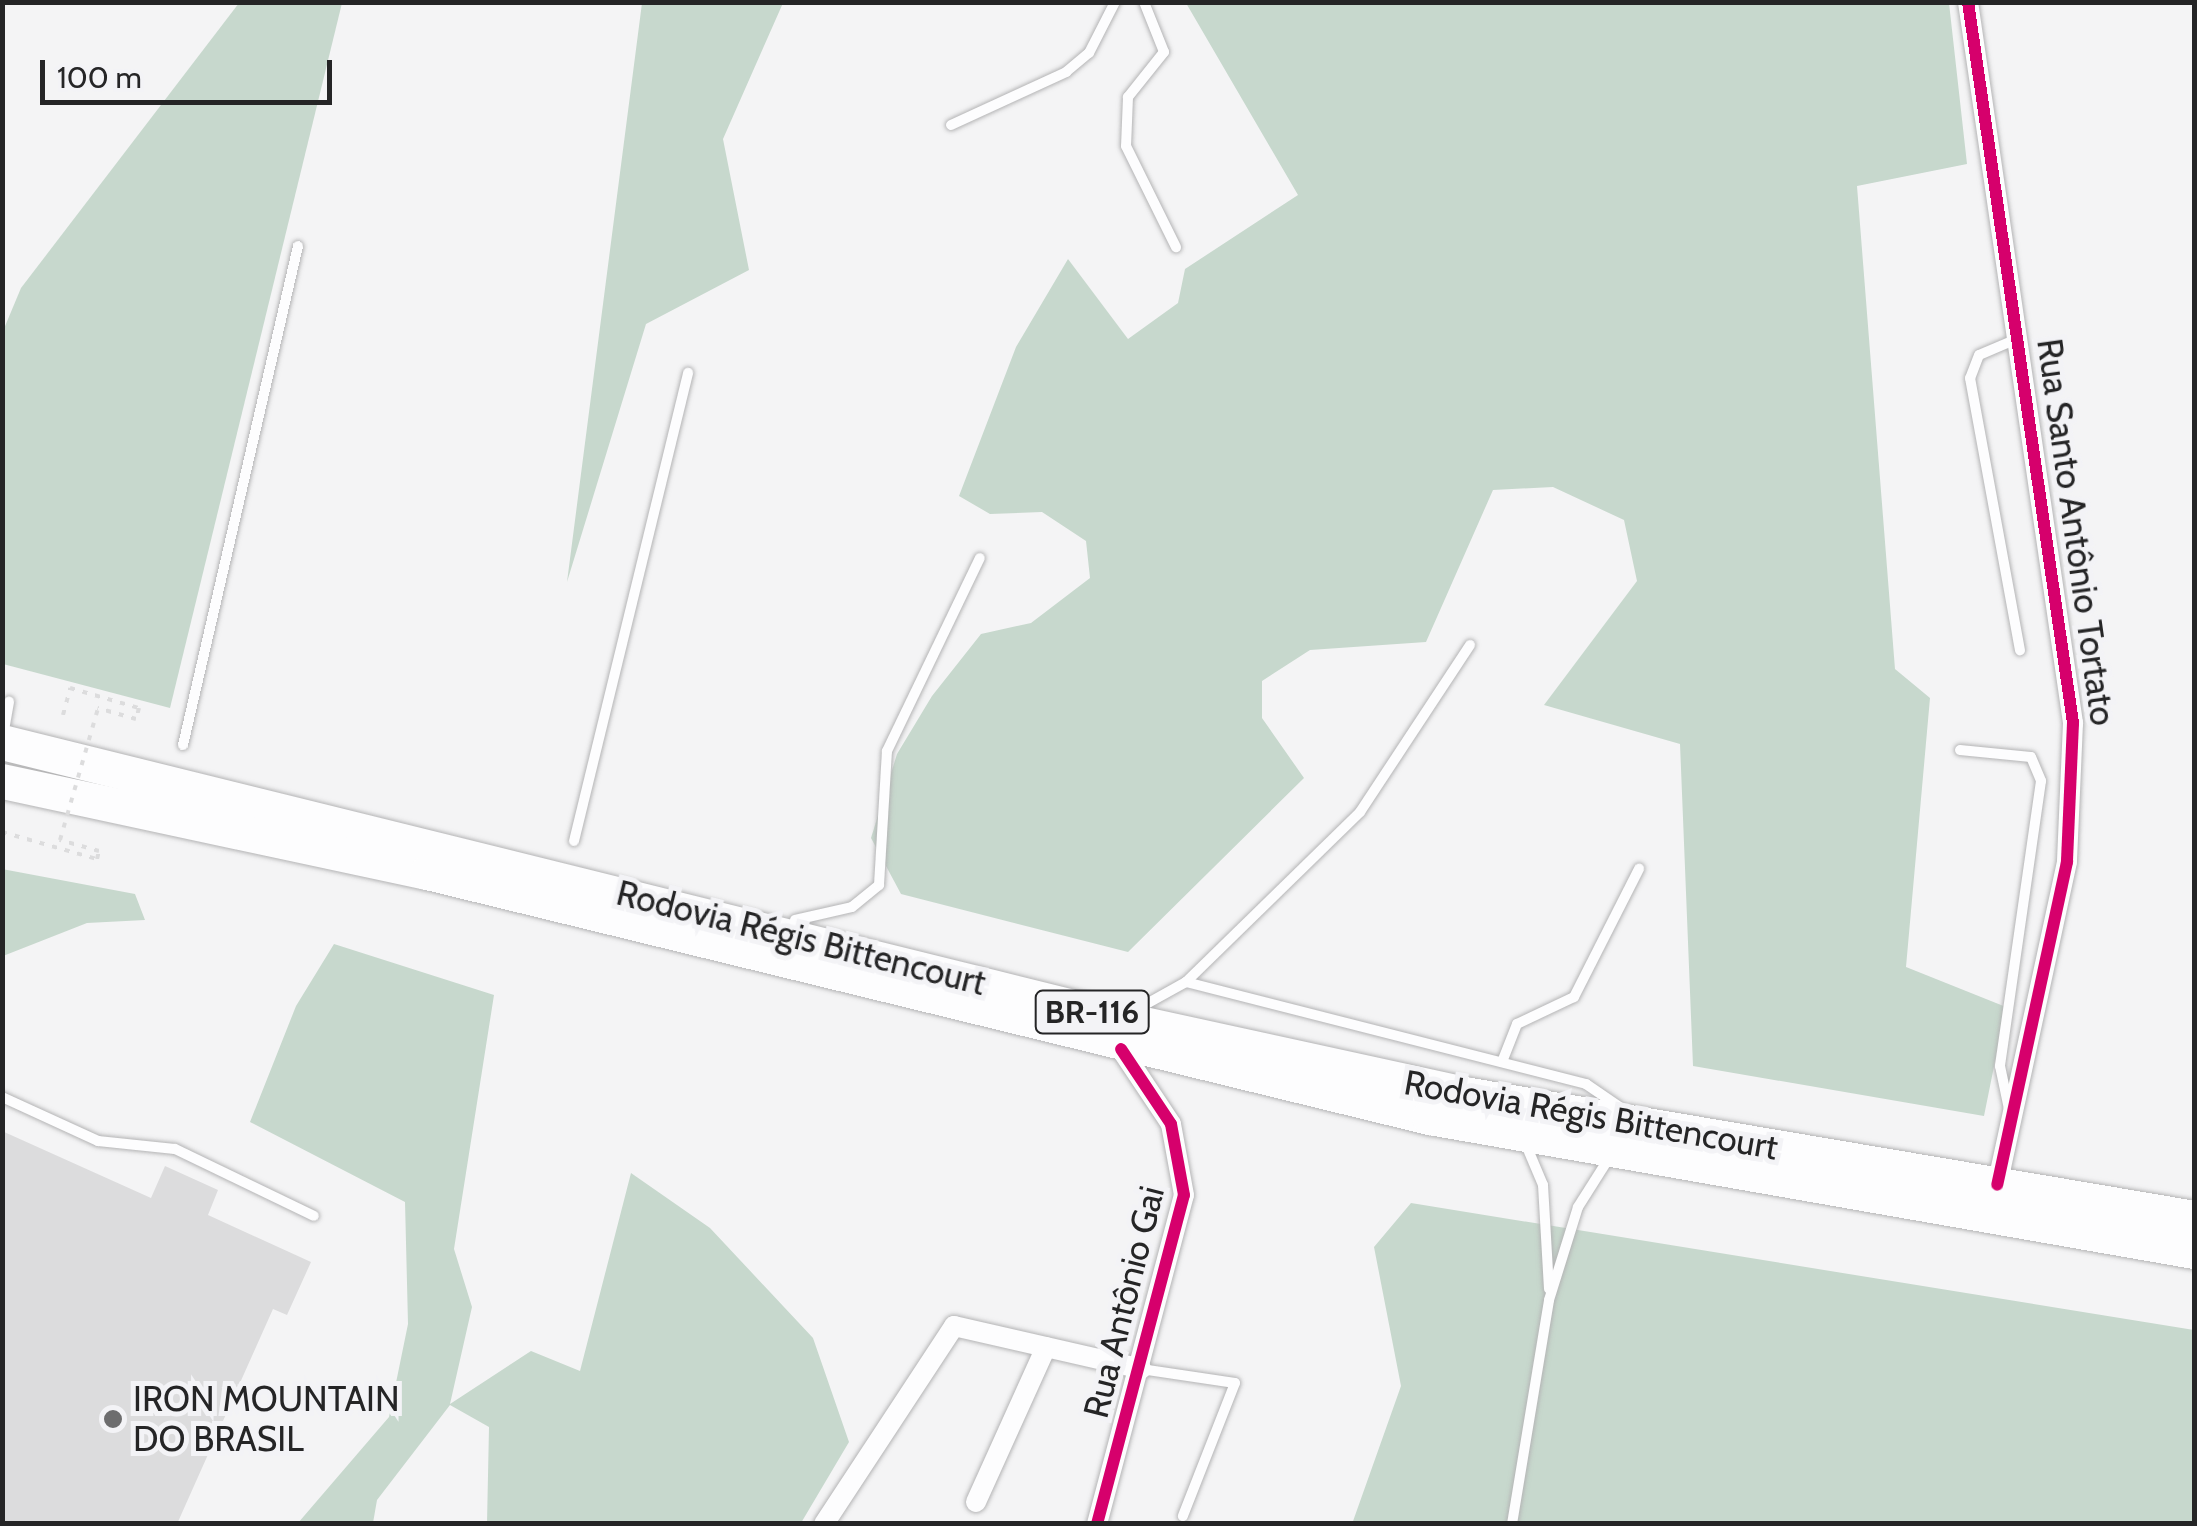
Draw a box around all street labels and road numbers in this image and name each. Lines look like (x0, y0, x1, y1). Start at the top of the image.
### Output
street label: Rua Santo Antônio Tortato (2028, 336, 2124, 728)
street label: Rodovia Régis Bittencourt (612, 872, 990, 1004)
road number: BR-116 (1034, 985, 1150, 1039)
street label: Rodovia Régis Bittencourt (1401, 1061, 1781, 1169)
street label: Rua Antônio Gai (1075, 1182, 1173, 1422)

